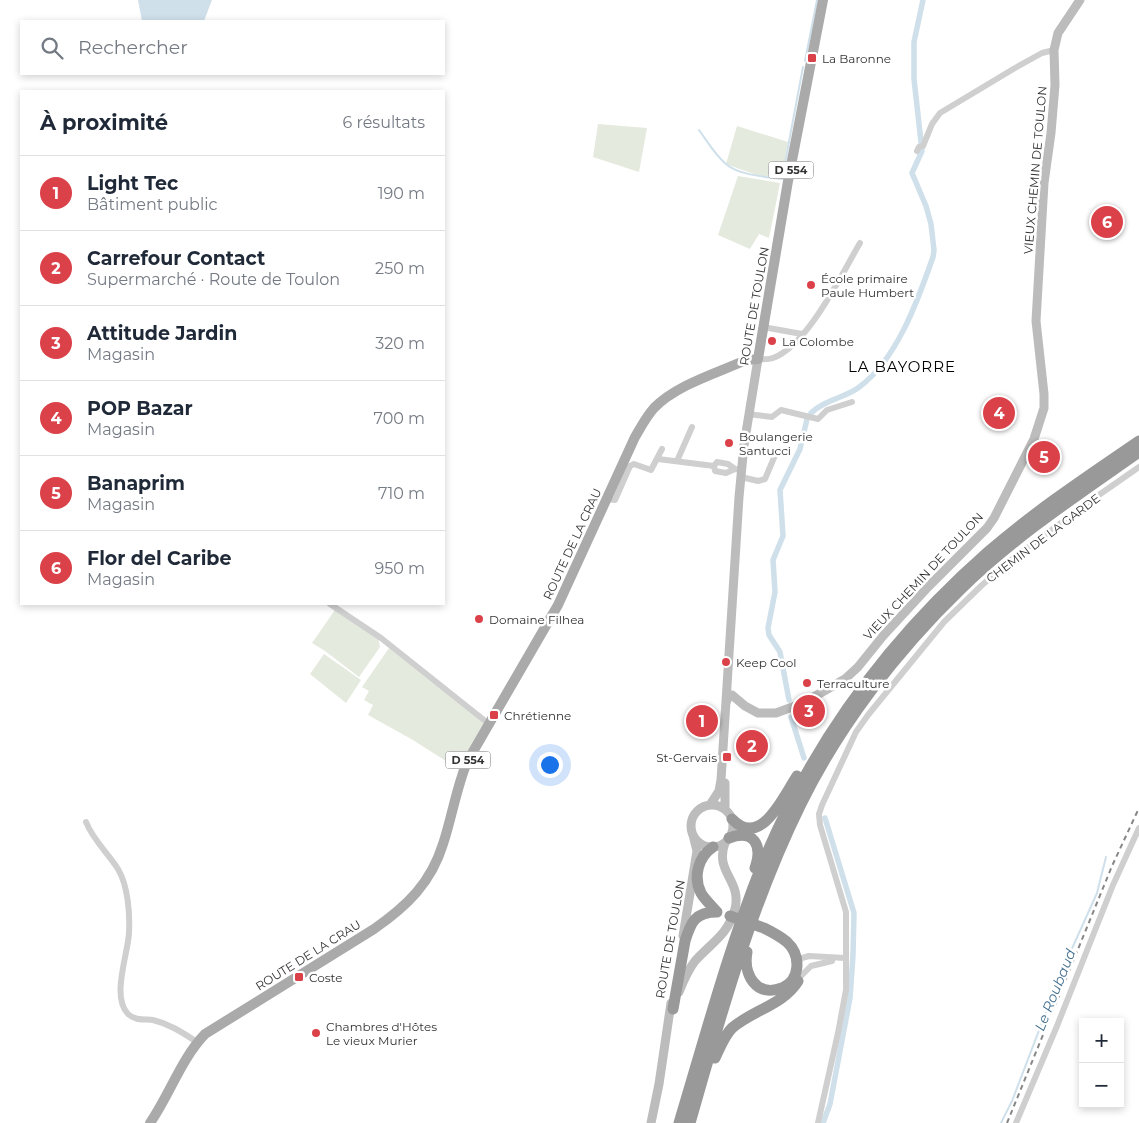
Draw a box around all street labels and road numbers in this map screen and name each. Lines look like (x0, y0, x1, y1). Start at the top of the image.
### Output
street label: VIEUX CHEMIN DE TOULON (1020, 85, 1050, 255)
road number: D 554 (768, 162, 814, 178)
street label: ROUTE DE TOULON (736, 245, 772, 367)
street label: ROUTE DE LA CRAU (540, 486, 604, 602)
street label: CHEMIN DE LA GARDE (983, 490, 1103, 586)
street label: VIEUX CHEMIN DE TOULON (860, 509, 986, 643)
road number: D 554 (446, 752, 490, 768)
street label: ROUTE DE TOULON (652, 878, 688, 1000)
street label: ROUTE DE LA CRAU (253, 917, 363, 993)

